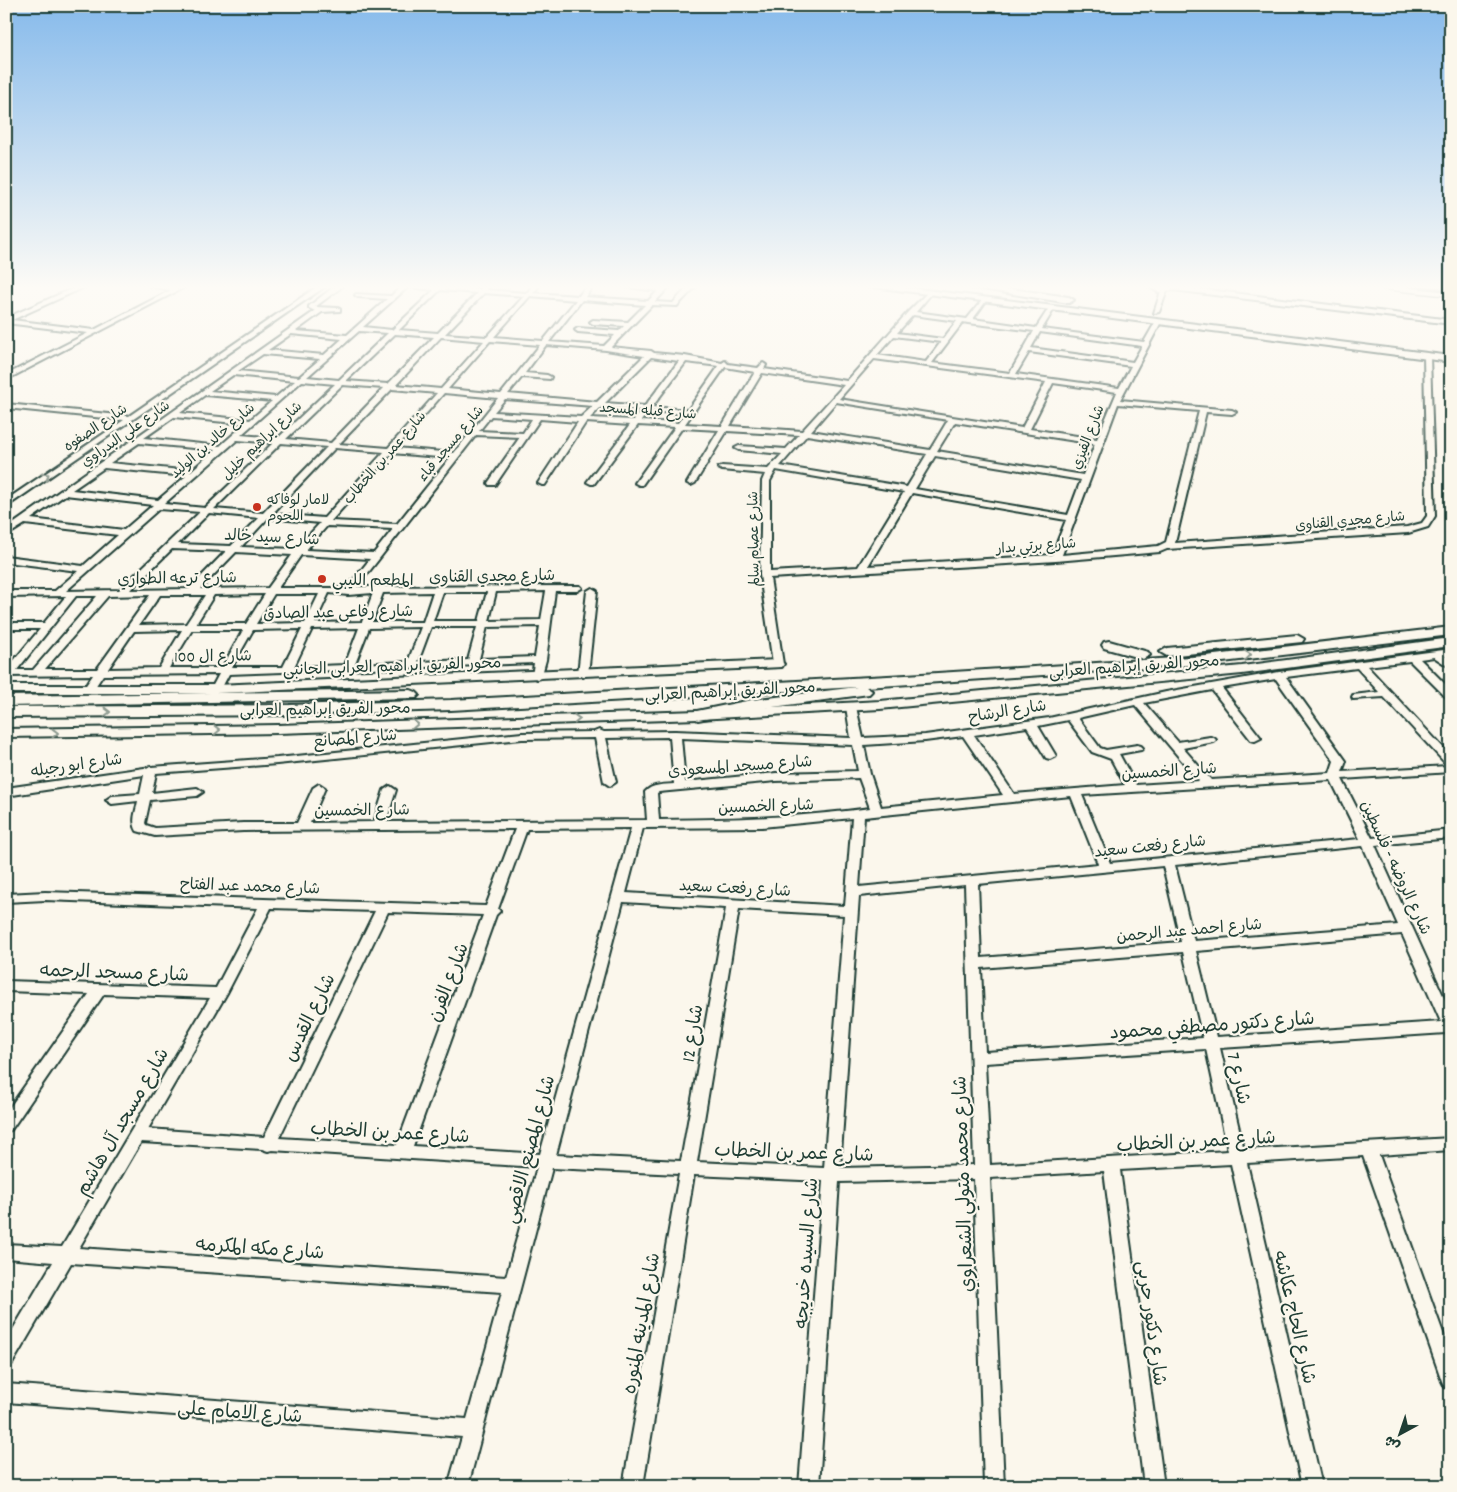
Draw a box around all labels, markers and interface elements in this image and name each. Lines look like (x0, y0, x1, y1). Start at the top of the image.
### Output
street label: شارع علي البدراوي (78, 396, 175, 474)
street label: شارع ابراهيم خليل (217, 398, 307, 485)
street label: شارع خالد بن الوليد (167, 399, 260, 484)
street label: شارع قبله المسجد (598, 399, 697, 425)
street label: شارع الصفوه (60, 400, 132, 457)
street label: شارع مسجد قباء (414, 402, 489, 487)
street label: شارع الفيزي (1067, 403, 1110, 473)
street label: شارع عمر بن الخطاب (339, 407, 432, 509)
one-way arrow (40, 473, 50, 482)
place label: لامار لوفاكه اللحوم (267, 491, 329, 527)
street label: شارع عصام سالم (744, 491, 766, 587)
marker: لامار لوفاكه اللحوم (251, 501, 263, 513)
street label: شارع مجدي القناوى (1294, 507, 1406, 537)
street label: شارع سيد خالد (223, 525, 320, 552)
street label: شارع برتي بدار (994, 534, 1077, 561)
street label: شارع مجدي القناوى (429, 565, 555, 590)
street label: شارع ترعه الطواري (117, 567, 237, 592)
place label: المطعم الليبي (332, 570, 414, 594)
marker: المطعم الليبي (316, 573, 328, 585)
street label: شارع رفاعى عبد الصادق (263, 601, 413, 626)
street label: شارع ال 100 (174, 645, 252, 670)
street label: محور الفريق إبراهيم العرابى (1048, 650, 1220, 685)
one-way arrow (1245, 650, 1253, 661)
street label: محور الفريق إبراهيم العرابى الجانبي (283, 652, 502, 684)
street label: محور الفريق إبراهيم العرابى (644, 677, 816, 708)
street label: شارع الرشاح (967, 695, 1048, 730)
street label: محور الفريق إبراهيم العرابى (239, 698, 411, 723)
one-way arrow (104, 707, 112, 717)
one-way arrow (574, 714, 582, 724)
one-way arrow (411, 719, 419, 730)
street label: شارع المصانع (313, 724, 398, 755)
one-way arrow (214, 725, 222, 735)
one-way arrow (51, 727, 59, 738)
street label: شارع ابو رجيله (29, 749, 124, 784)
street label: شارع مسجد المسعودى (667, 751, 813, 784)
street label: شارع الخمسين (1121, 758, 1218, 787)
street label: شارع الخمسين (718, 794, 814, 821)
street label: شارع الروضه - فلسطين (1353, 797, 1436, 939)
street label: شارع الخمسين (314, 799, 410, 824)
street label: شارع رفعت سعيد (1093, 830, 1207, 865)
street label: شارع محمد عبد الفتاح (179, 874, 320, 901)
street label: شارع رفعت سعيد (678, 875, 791, 904)
street label: شارع احمد عبد الرحمن (1115, 914, 1263, 949)
street label: شارع الفرن (423, 940, 478, 1027)
street label: شارع مسجد الرحمه (39, 958, 189, 991)
street label: شارع القدس (278, 970, 344, 1067)
street label: شارع 12 (677, 1003, 712, 1064)
street label: شارع دكتور مصطفي محمود (1109, 1007, 1316, 1048)
street label: شارع مسجد آل هاشم (71, 1044, 177, 1202)
street label: شارع 7 (1218, 1050, 1256, 1108)
street label: شارع المصنع الاقصي (499, 1073, 564, 1227)
street label: شارع محمد متولي الشعراوي (948, 1075, 983, 1293)
street label: شارع عمر بن الخطاب (309, 1117, 470, 1152)
street label: شارع عمر بن الخطاب (1116, 1126, 1277, 1161)
street label: شارع عمر بن الخطاب (714, 1138, 874, 1171)
street label: شارع السيده خديجه (790, 1177, 827, 1330)
street label: شارع مكه المكرمه (195, 1233, 325, 1268)
street label: شارع الحاج عكاشه (1264, 1248, 1321, 1387)
street label: شارع المدينه المنوره (618, 1251, 669, 1396)
street label: شارع دكتور حربى (1127, 1259, 1172, 1388)
street label: شارع الامام على (176, 1397, 303, 1432)
north arrow (1374, 1410, 1424, 1460)
text: ش (1381, 1430, 1405, 1455)

